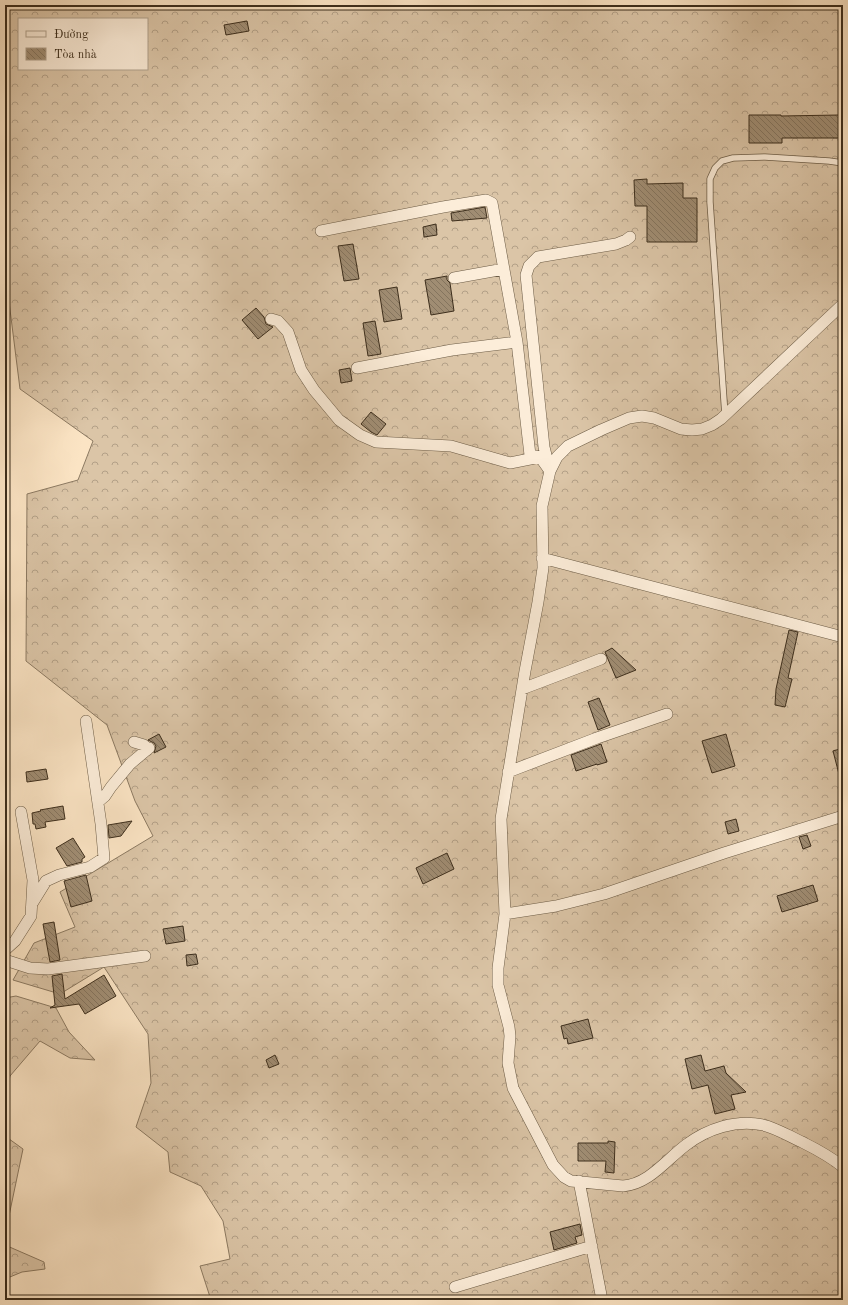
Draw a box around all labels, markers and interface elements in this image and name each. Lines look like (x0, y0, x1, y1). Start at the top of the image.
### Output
legend (18, 18, 148, 70)
text: Đường (54, 29, 89, 41)
text: Tòa nhà (54, 49, 97, 61)

